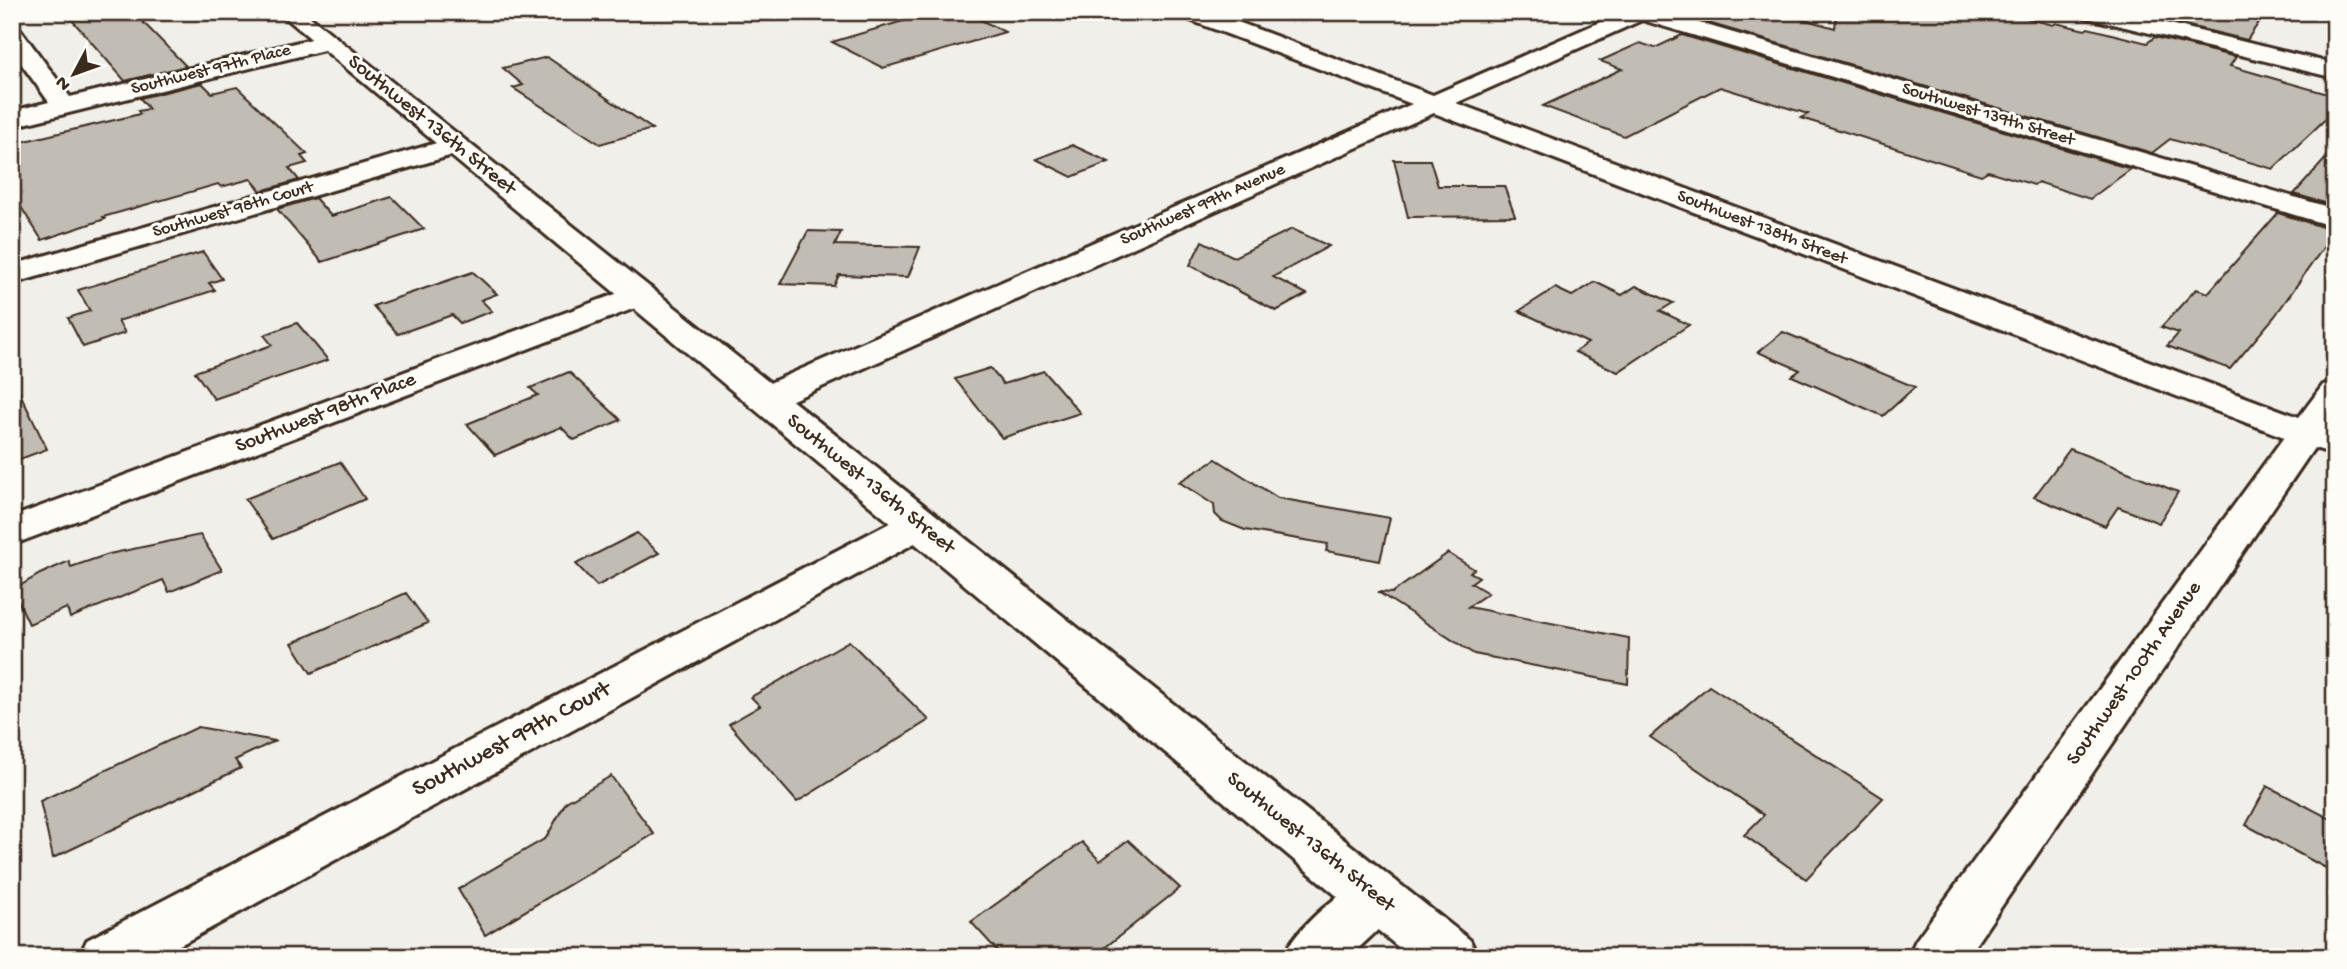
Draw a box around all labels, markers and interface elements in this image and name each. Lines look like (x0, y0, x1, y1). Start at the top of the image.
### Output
north arrow (38, 38, 108, 108)
street label: Southwest 97th Place (129, 40, 294, 100)
street label: Southwest 136th Street (342, 50, 522, 203)
text: N (51, 71, 77, 95)
street label: Southwest 139th Street (1899, 79, 2078, 152)
street label: Southwest 99th Avenue (1117, 159, 1289, 251)
street label: Southwest 98th Court (150, 177, 317, 243)
street label: Southwest 138th Street (1674, 186, 1851, 271)
street label: Southwest 98th Place (232, 368, 421, 460)
street label: Southwest 136th Street (781, 409, 961, 562)
street label: Southwest 100th Avenue (2062, 576, 2209, 771)
street label: Southwest 99th Court (408, 674, 618, 805)
street label: Southwest 136th Street (1221, 767, 1401, 920)

